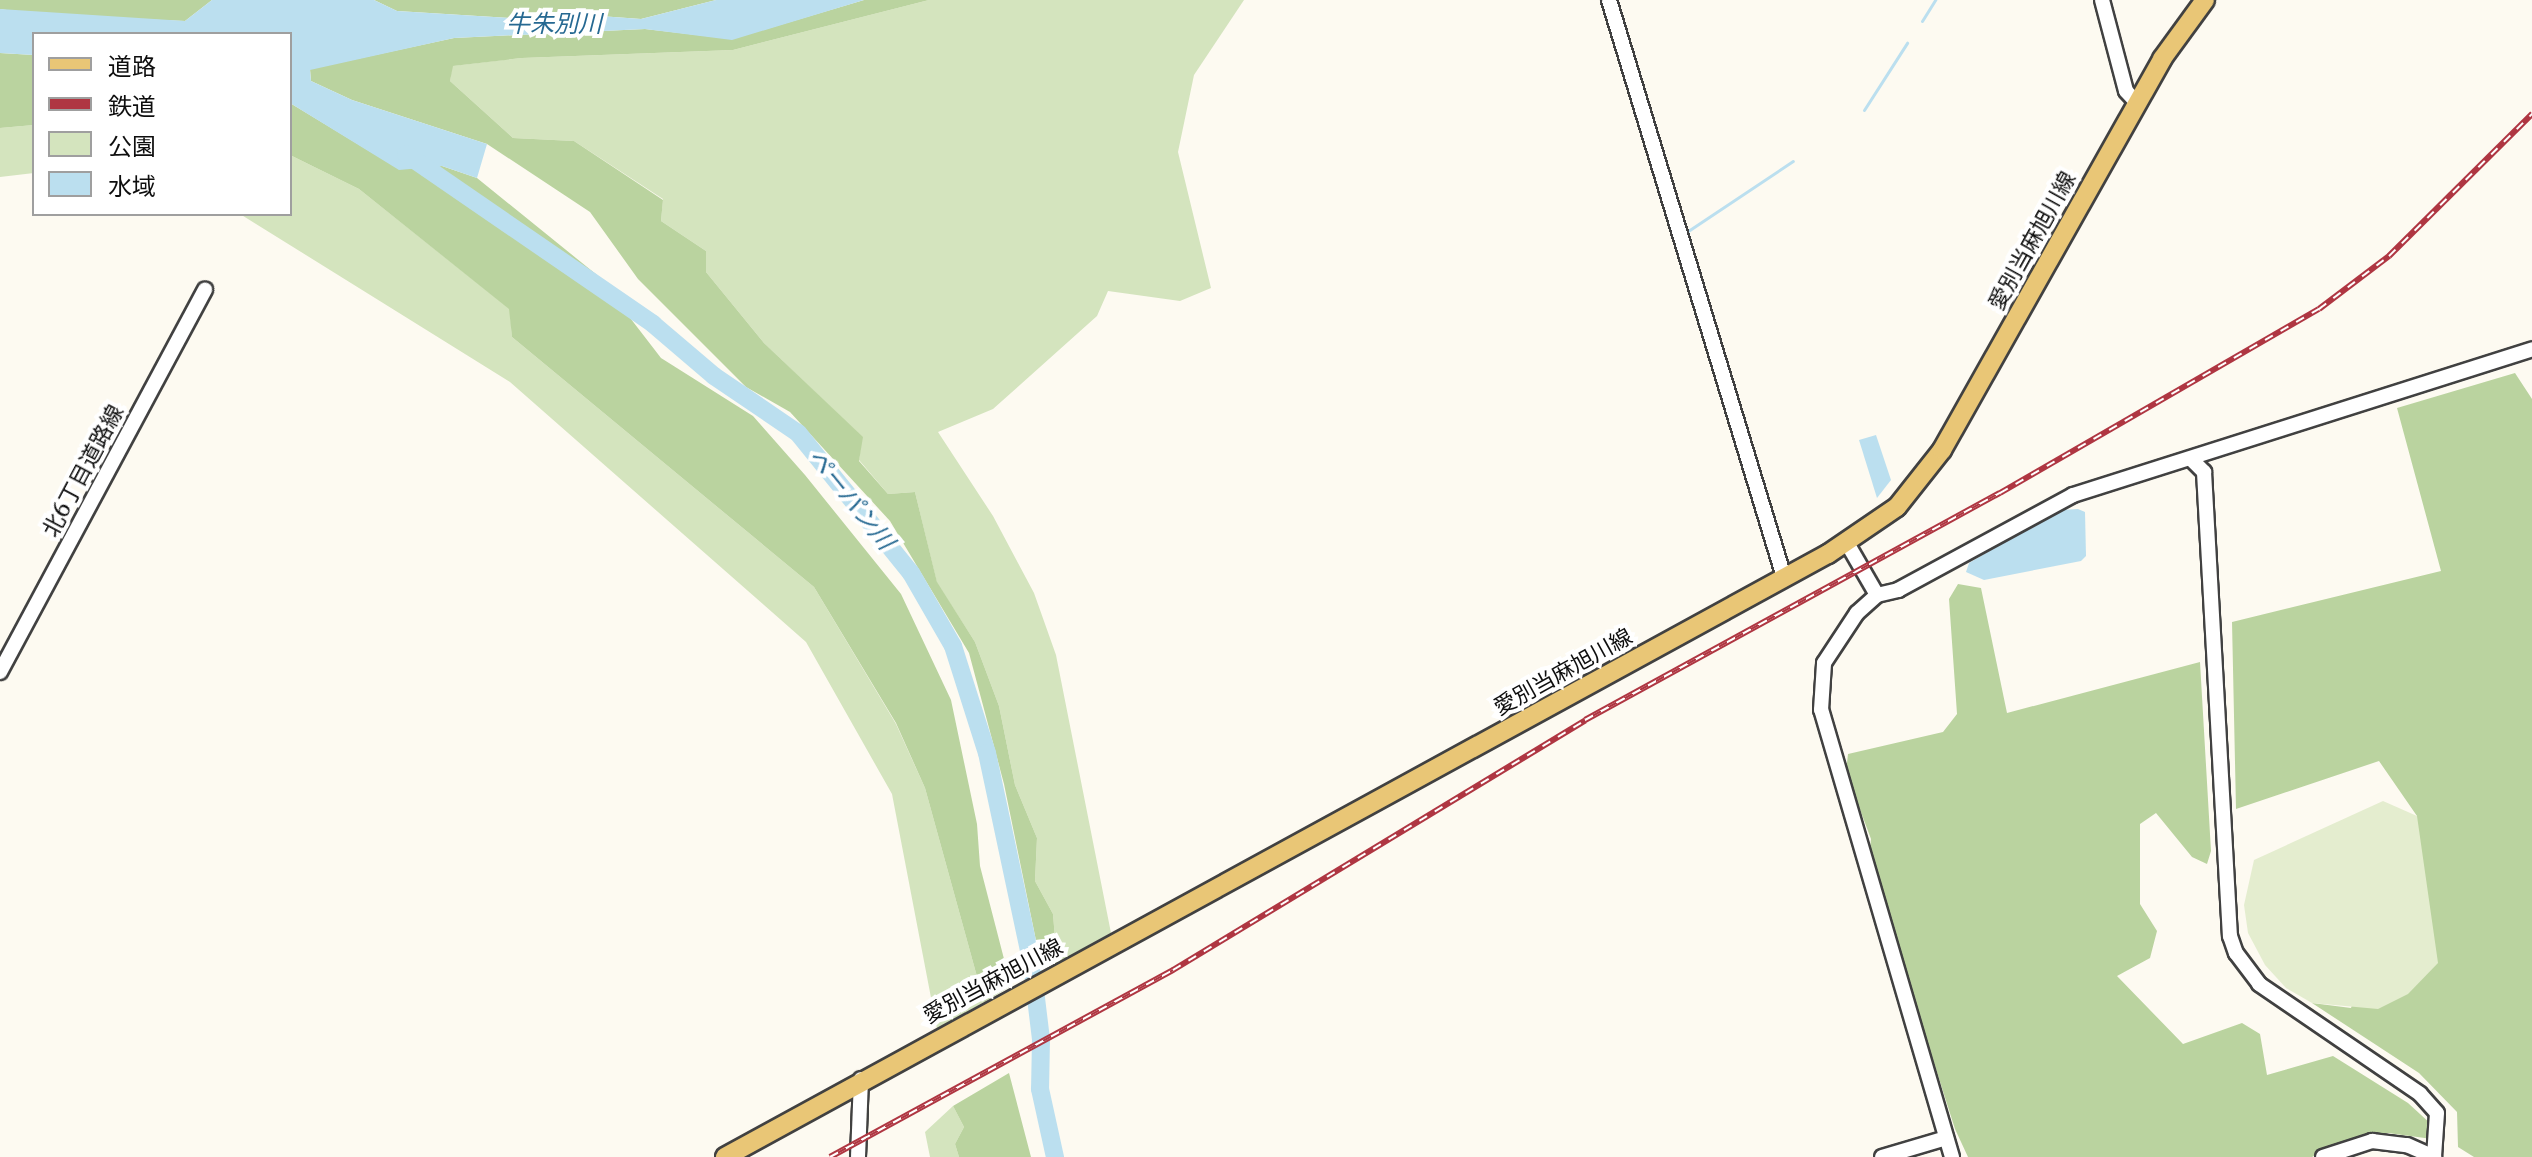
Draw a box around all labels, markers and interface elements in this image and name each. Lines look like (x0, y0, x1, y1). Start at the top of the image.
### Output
water label: 牛朱別川 (506, 10, 602, 38)
legend (32, 32, 292, 216)
text: 道路 (108, 51, 156, 82)
text: 鉄道 (108, 91, 156, 122)
text: 公園 (108, 131, 156, 162)
street label: 愛別当麻旭川線 (1983, 167, 2081, 315)
text: 水域 (108, 171, 156, 202)
street label: 北6丁目道路線 (37, 401, 129, 541)
water label: ペーパン川 (802, 443, 900, 555)
street label: 愛別当麻旭川線 (1489, 623, 1637, 721)
street label: 愛別当麻旭川線 (919, 933, 1067, 1029)

